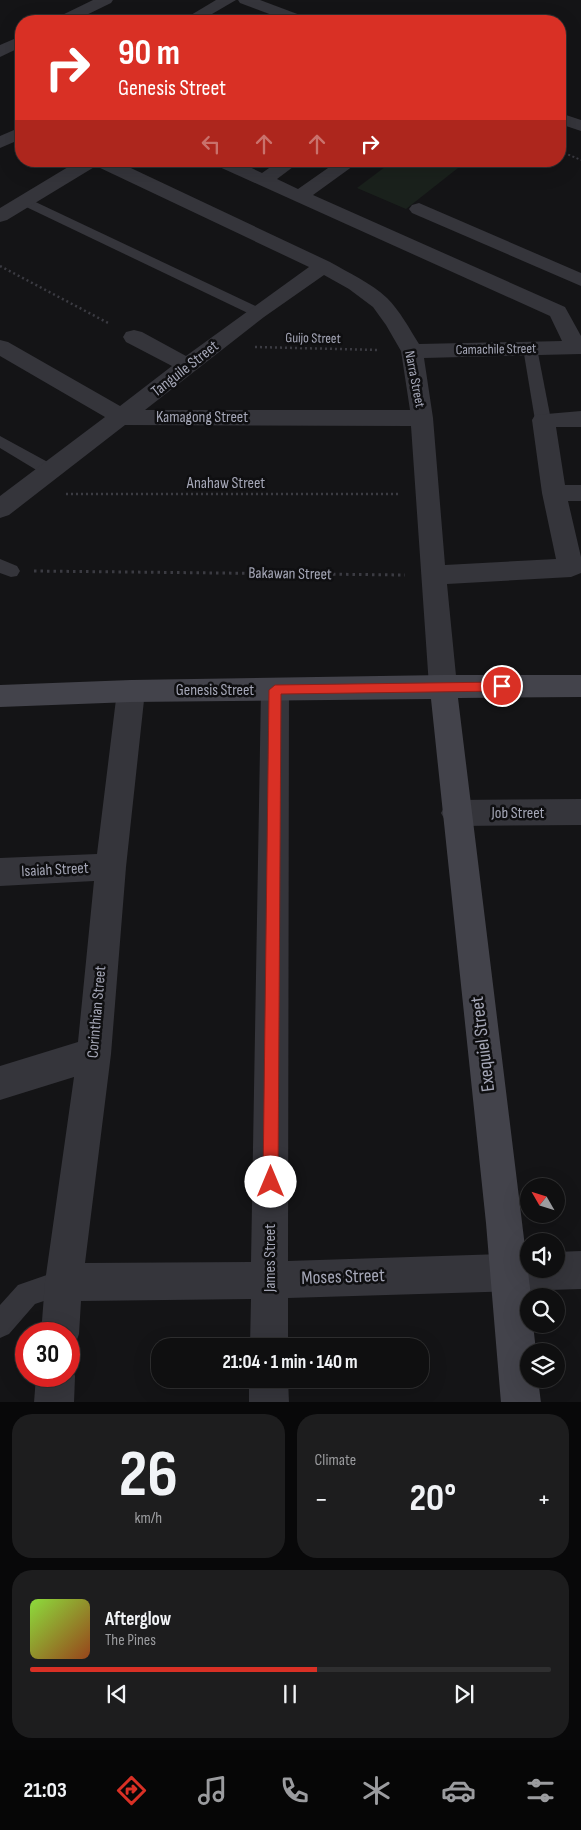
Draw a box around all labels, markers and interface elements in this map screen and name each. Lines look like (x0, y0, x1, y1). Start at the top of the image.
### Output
text: 90 m (118, 32, 180, 75)
icon: right (35, 35, 100, 100)
text: Genesis Street (118, 75, 226, 102)
icon: left (197, 130, 225, 158)
icon: ahead (250, 130, 278, 158)
icon: ahead (303, 130, 331, 158)
icon: right (356, 130, 384, 158)
street label: Guijo Street (285, 329, 341, 347)
street label: Tanguile Street (148, 337, 223, 401)
street label: Camachile Street (456, 340, 536, 358)
street label: Narra Street (401, 349, 429, 409)
street label: Kamagong Street (156, 408, 248, 427)
street label: Anahaw Street (186, 474, 265, 493)
street label: Bakawan Street (248, 564, 332, 584)
pin (481, 665, 523, 707)
icon: arrive (488, 672, 516, 700)
street label: Genesis Street (176, 681, 254, 700)
street label: Job Street (491, 804, 545, 823)
street label: Isaiah Street (21, 859, 89, 881)
street label: Corinthian Street (83, 965, 111, 1059)
street label: Exequiel Street (466, 995, 500, 1093)
position arrow (244, 1155, 296, 1207)
north arrow (520, 1178, 565, 1222)
map controls (520, 1178, 565, 1388)
street label: James Street (261, 1224, 280, 1293)
button: sound (520, 1233, 565, 1278)
street label: Moses Street (301, 1264, 385, 1290)
button: search (520, 1288, 565, 1333)
speed limit sign: 30 (15, 1322, 80, 1387)
button: layers (520, 1343, 565, 1388)
text: 21:04 · 1 min · 140 m (222, 1351, 358, 1374)
text: 26 (119, 1437, 178, 1515)
text: Climate (315, 1451, 356, 1470)
text: 20° (409, 1476, 456, 1521)
text: − (315, 1483, 328, 1516)
text: + (537, 1483, 551, 1516)
text: km/h (134, 1509, 162, 1528)
text: Afterglow (105, 1608, 171, 1631)
text: The Pines (105, 1631, 156, 1650)
icon: previous (103, 1680, 131, 1708)
icon: pause (276, 1680, 304, 1708)
icon: next (450, 1680, 478, 1708)
icon: directions (114, 1773, 149, 1808)
icon: music (195, 1773, 230, 1808)
icon: phone (277, 1773, 312, 1808)
icon: climate (359, 1773, 394, 1808)
icon: car (441, 1773, 476, 1808)
icon: filters (523, 1773, 558, 1808)
text: 21:03 (23, 1777, 67, 1804)

